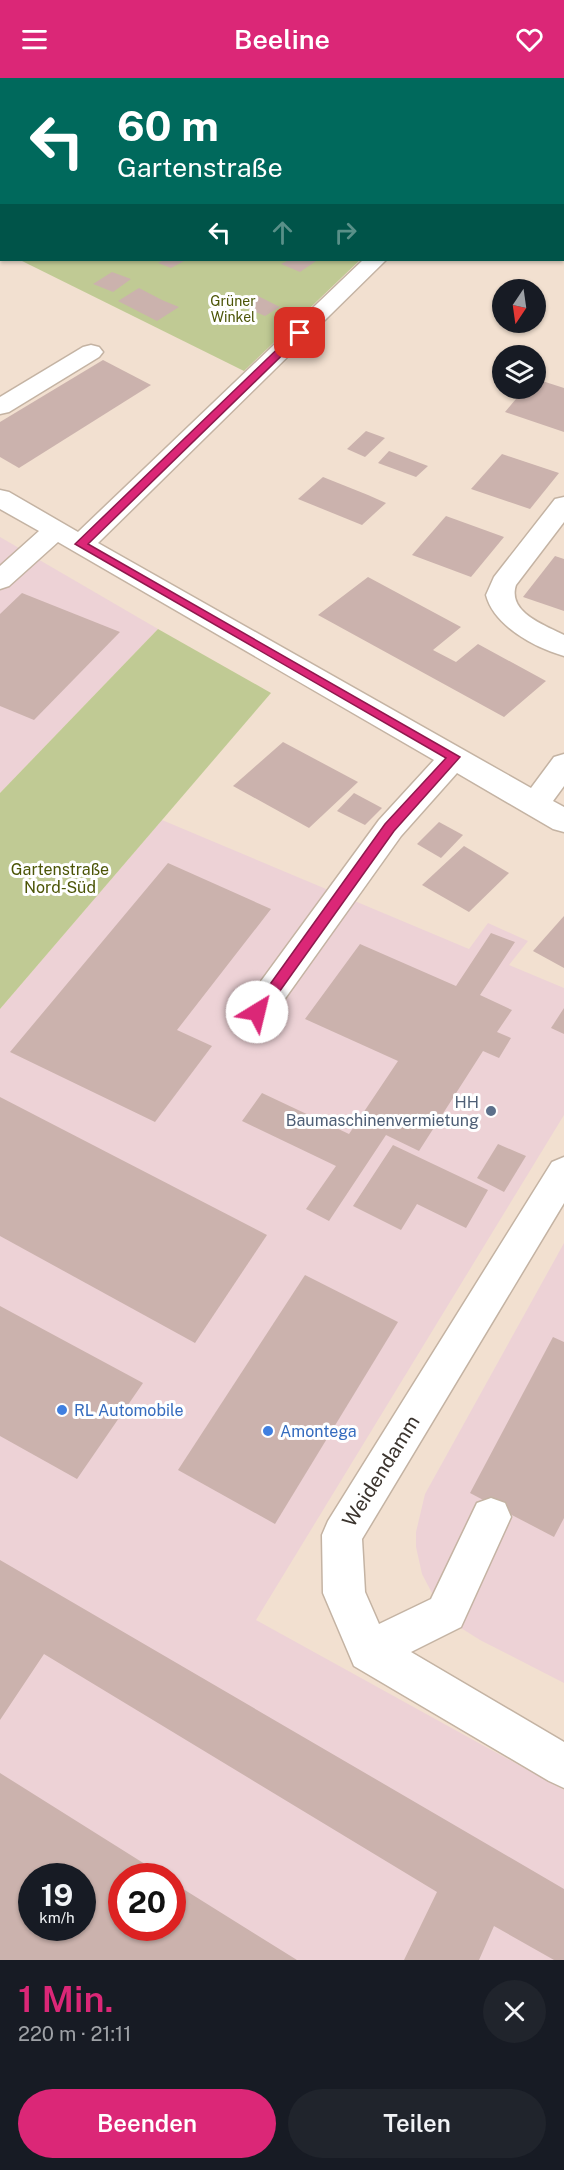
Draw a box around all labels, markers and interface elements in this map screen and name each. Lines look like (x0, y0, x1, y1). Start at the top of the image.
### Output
icon: menu (18, 23, 51, 56)
text: Beeline (234, 23, 330, 55)
icon: heart (513, 23, 546, 56)
text: 60 m (117, 101, 219, 150)
icon: left (18, 102, 96, 180)
text: Gartenstraße (117, 151, 283, 183)
icon: left (203, 216, 236, 249)
icon: ahead (266, 216, 299, 249)
icon: right (329, 216, 362, 249)
north arrow (492, 279, 546, 333)
map controls (492, 279, 546, 399)
park label: Grüner Winkel (210, 293, 256, 325)
pin (274, 307, 325, 358)
icon: arrive (283, 316, 316, 349)
button: layers (492, 345, 546, 399)
park label: Gartenstraße Nord-Süd (11, 860, 109, 897)
position arrow (225, 980, 289, 1044)
place label: HH Baumaschinenvermietung (286, 1093, 479, 1130)
marker: HH Baumaschinenvermietung (484, 1104, 498, 1118)
place label: RL Automobile (74, 1401, 184, 1420)
marker: RL Automobile (55, 1403, 69, 1417)
street label: Weidendamm (337, 1411, 425, 1531)
place label: Amontega (280, 1422, 357, 1441)
marker: Amontega (261, 1424, 275, 1438)
speed limit sign: 20 (108, 1863, 186, 1941)
text: 19 (41, 1877, 73, 1913)
text: km/h (39, 1909, 75, 1926)
text: 1 Min. (18, 1978, 114, 2020)
button: close (483, 1980, 546, 2043)
text: 220 m · 21:11 (18, 2022, 131, 2046)
button: Beenden (18, 2089, 276, 2158)
button: Teilen (288, 2089, 546, 2158)

